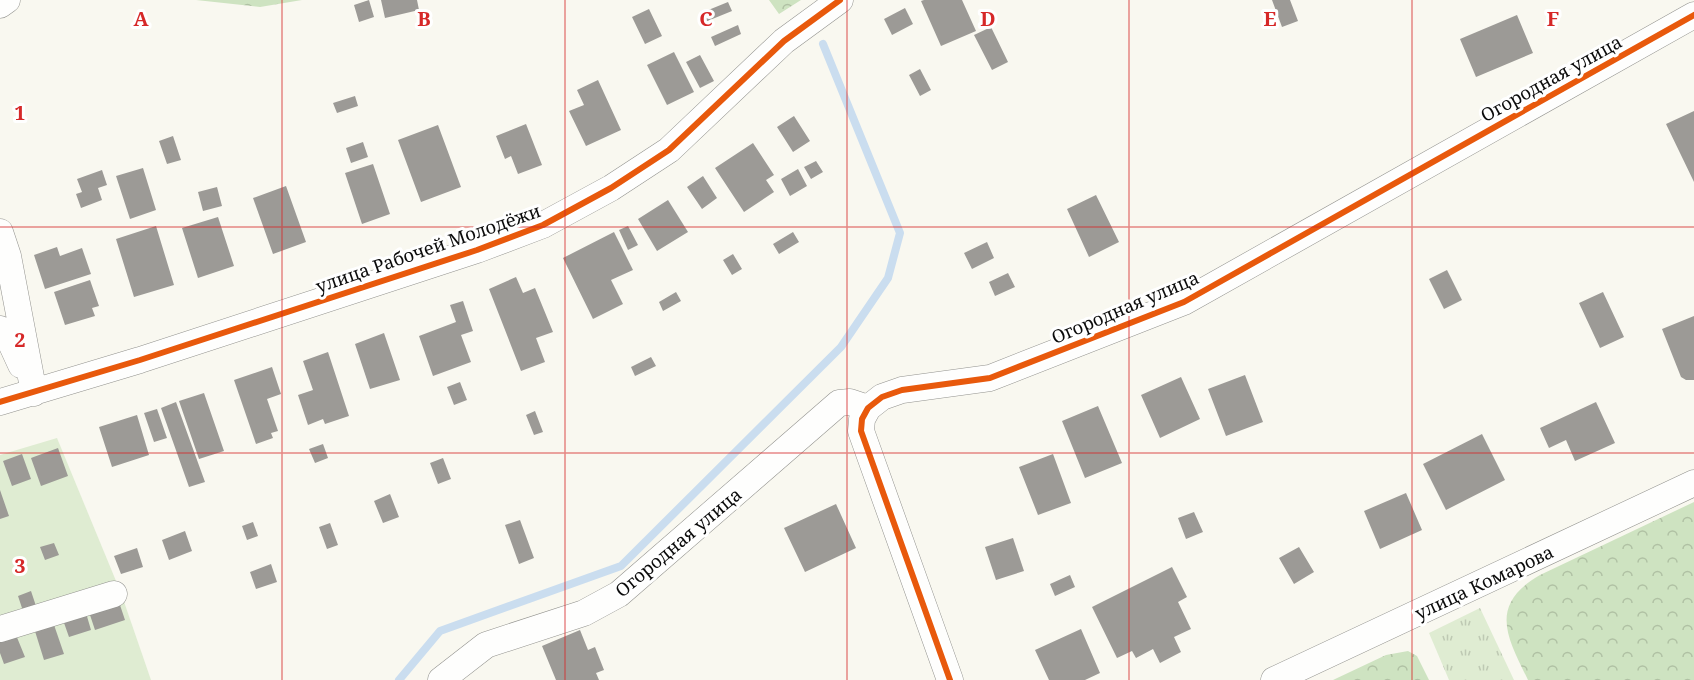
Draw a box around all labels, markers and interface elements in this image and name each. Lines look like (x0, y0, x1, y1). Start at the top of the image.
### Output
text: A (133, 5, 149, 32)
text: B (417, 5, 431, 32)
text: C (699, 5, 713, 32)
text: D (980, 5, 996, 32)
text: E (1263, 5, 1277, 32)
text: F (1547, 5, 1559, 32)
street label: Огородная улица (1476, 29, 1626, 127)
text: 1 (14, 99, 26, 126)
street label: улица Рабочей Молодёжи (312, 198, 544, 298)
street label: Огородная улица (1048, 265, 1202, 349)
text: 2 (14, 326, 26, 353)
street label: Огородная улица (610, 482, 746, 602)
street label: улица Комарова (1411, 539, 1557, 625)
text: 3 (14, 552, 26, 579)

